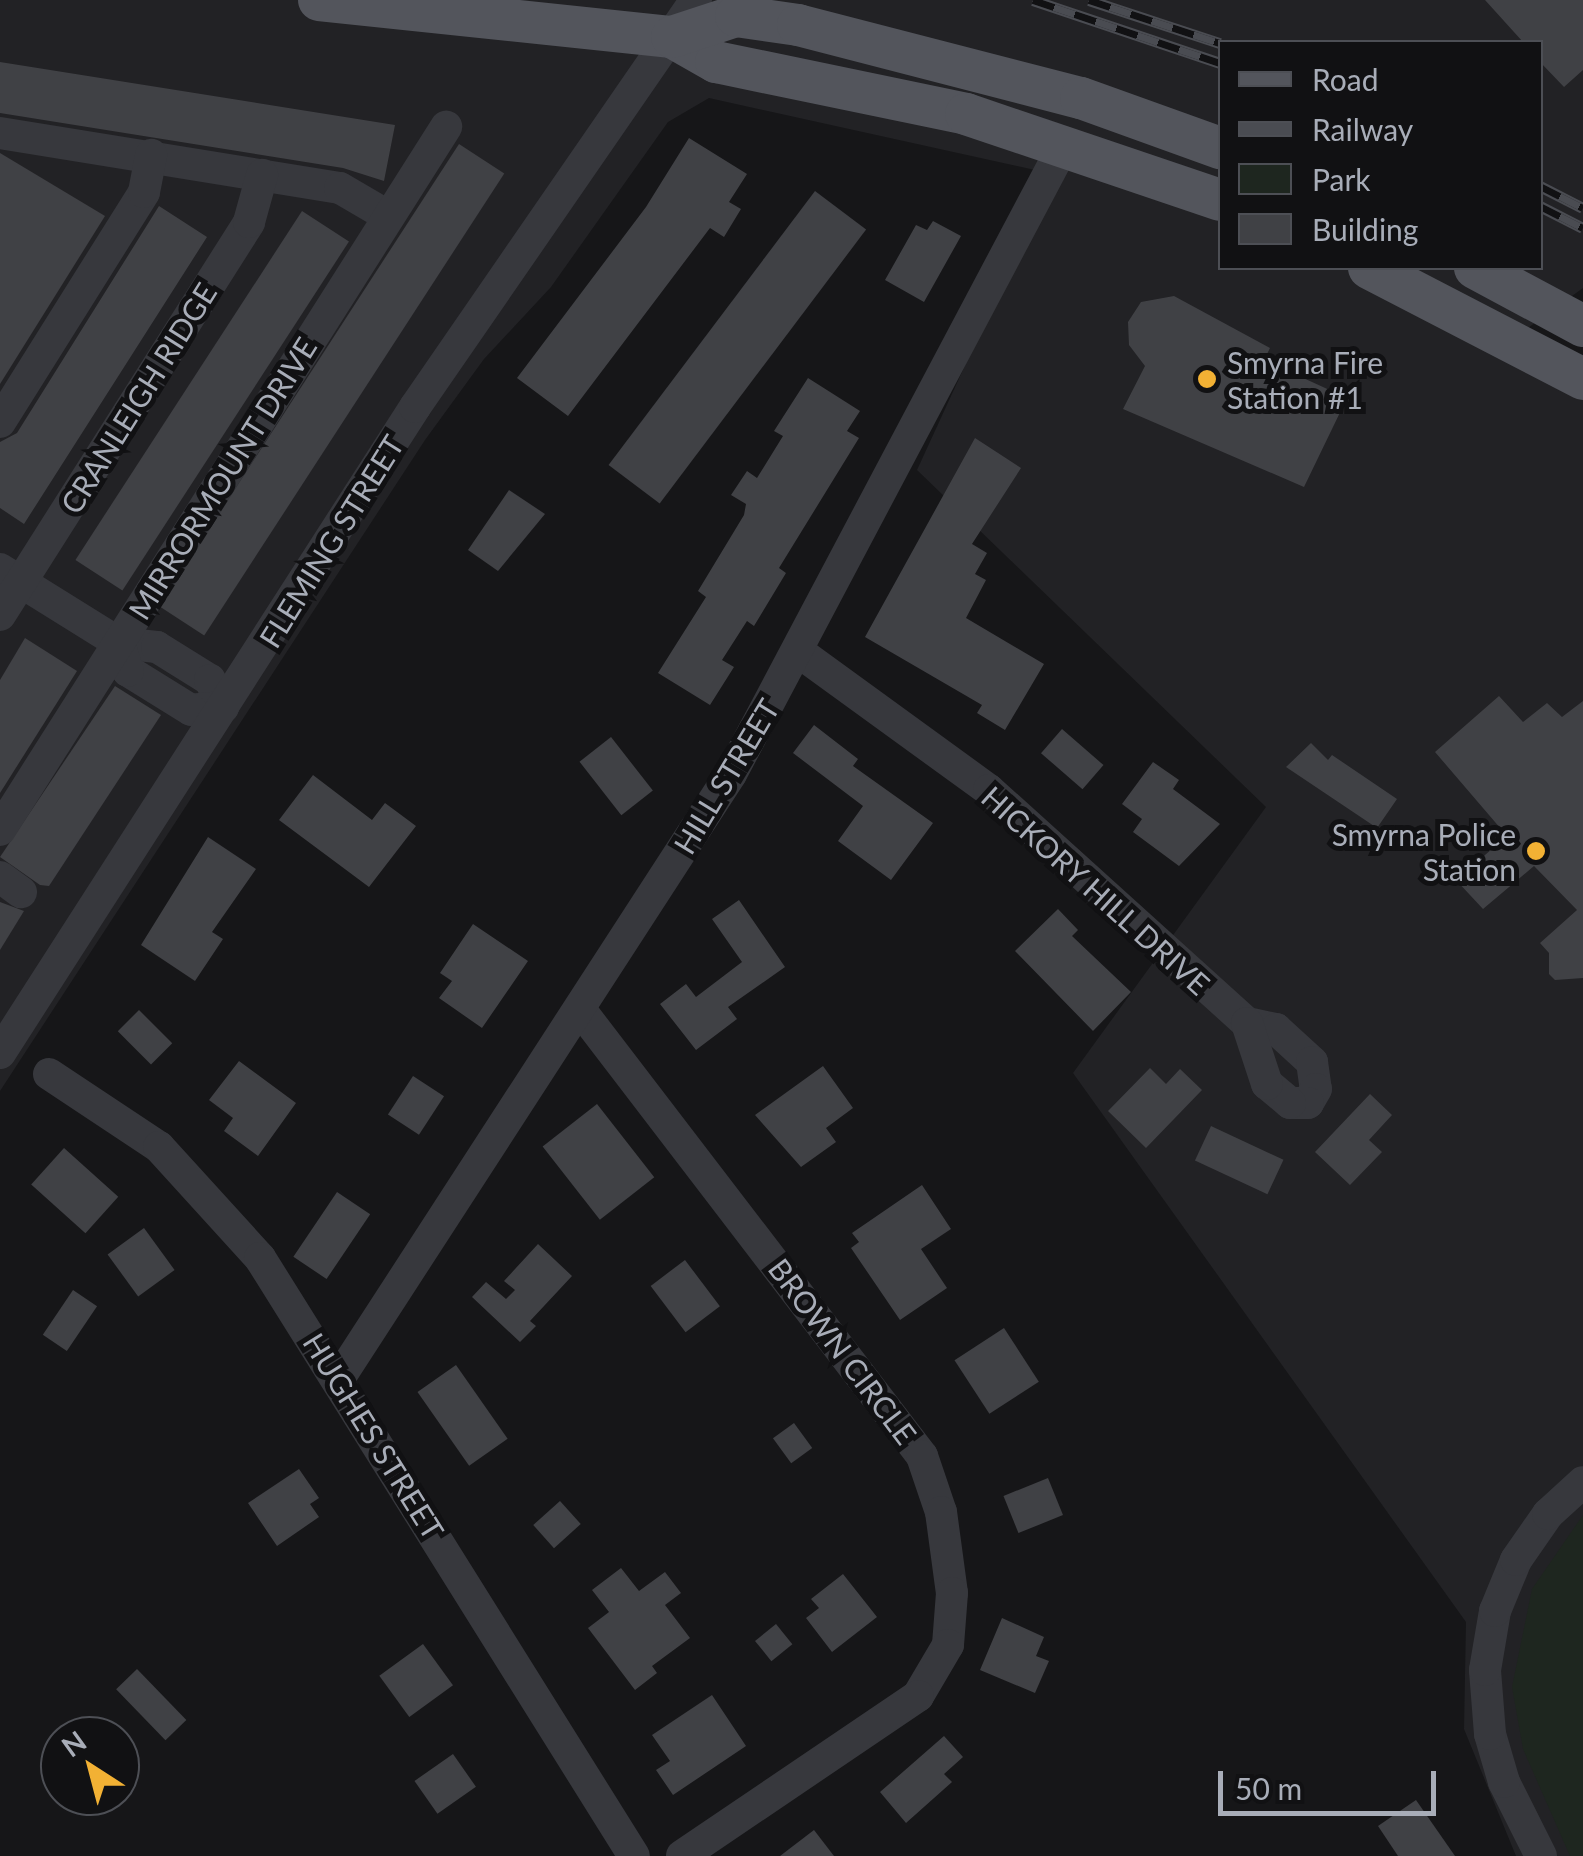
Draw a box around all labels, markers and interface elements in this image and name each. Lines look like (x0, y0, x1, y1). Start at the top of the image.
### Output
legend (1218, 40, 1543, 270)
text: Road (1312, 61, 1379, 97)
text: Railway (1312, 111, 1413, 147)
text: Park (1312, 161, 1371, 197)
text: Building (1312, 211, 1418, 247)
street label: CRANLEIGH RIDGE (53, 276, 223, 520)
street label: MIRRORMOUNT DRIVE (120, 330, 324, 626)
place label: Smyrna Fire Station #1 (1227, 344, 1383, 414)
marker: Smyrna Fire Station #1 (1196, 368, 1218, 390)
street label: FLEMING STREET (251, 428, 411, 654)
street label: HILL STREET (666, 692, 786, 860)
street label: HICKORY HILL DRIVE (974, 778, 1218, 1002)
place label: Smyrna Police Station (1332, 816, 1516, 886)
marker: Smyrna Police Station (1525, 840, 1547, 862)
street label: BROWN CIRCLE (761, 1251, 925, 1451)
street label: HUGHES STREET (296, 1326, 452, 1546)
north arrow (40, 1716, 140, 1816)
text: N (55, 1723, 92, 1763)
scale bar (1223, 1751, 1440, 1813)
text: 50 m (1235, 1770, 1302, 1806)

